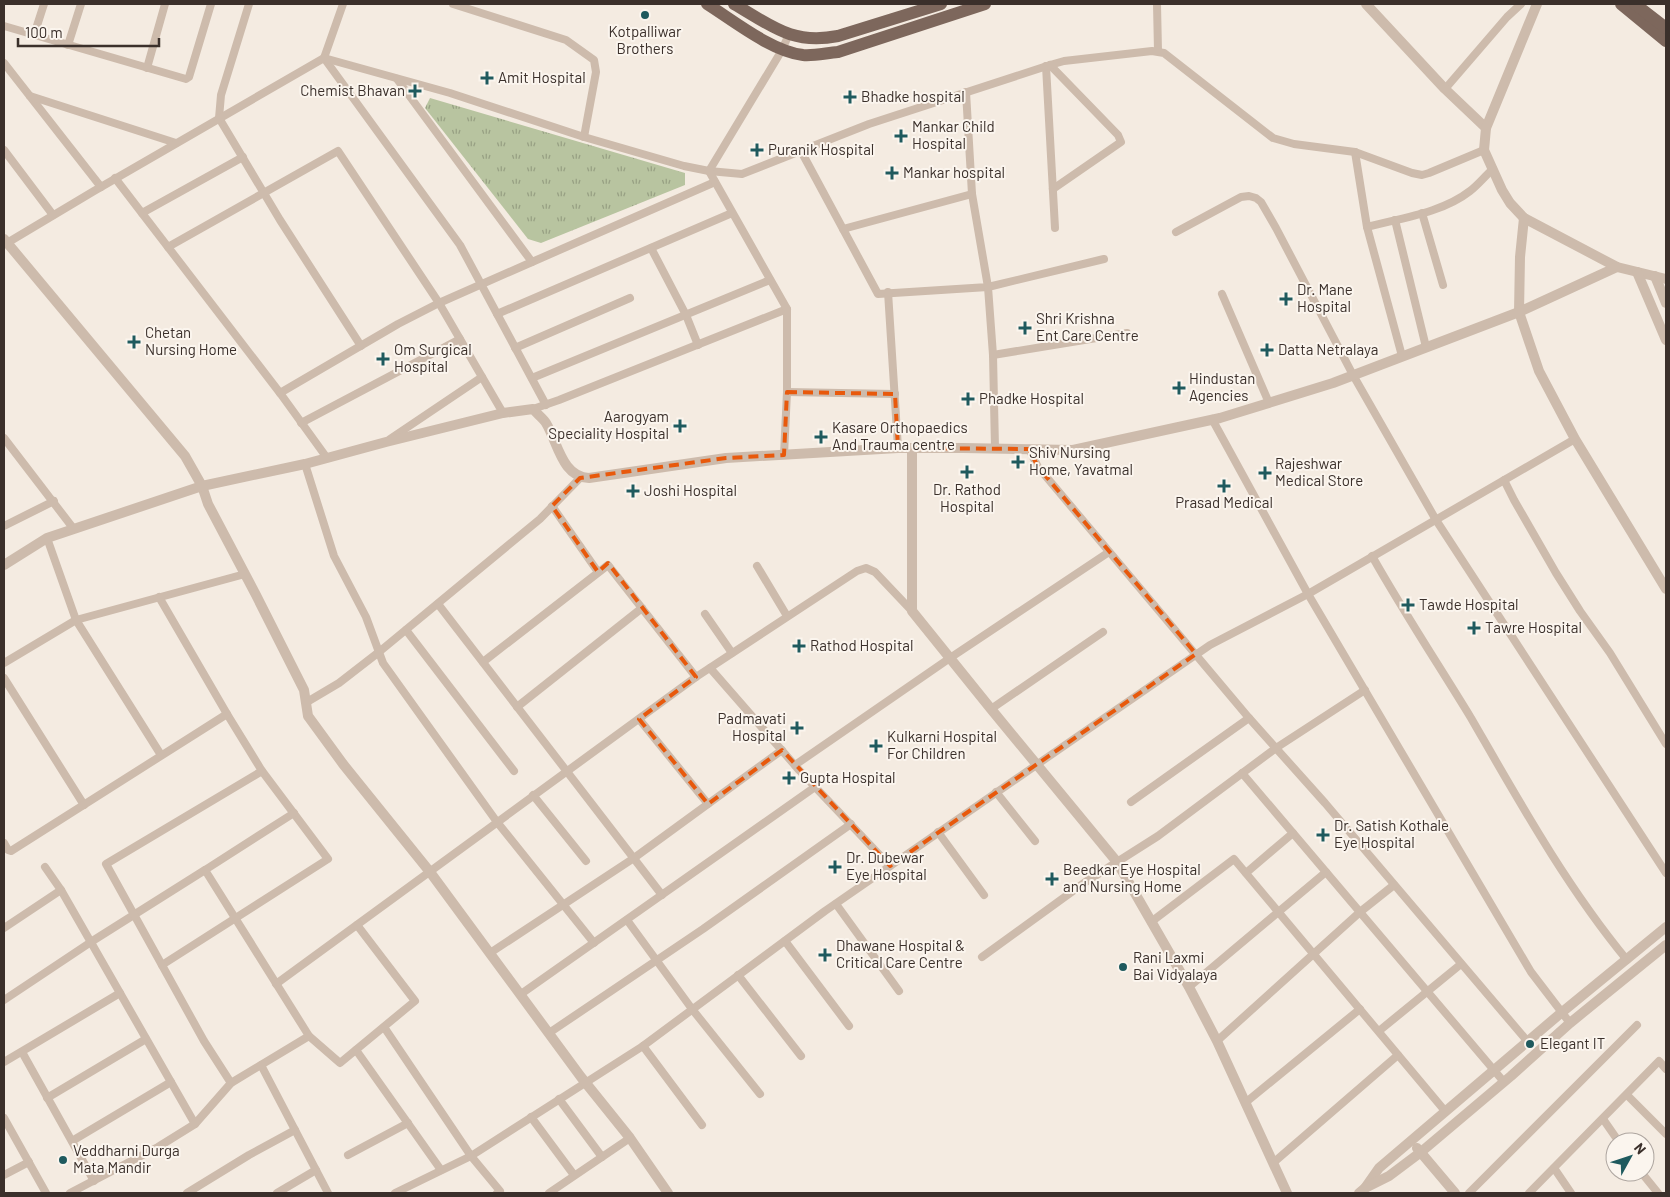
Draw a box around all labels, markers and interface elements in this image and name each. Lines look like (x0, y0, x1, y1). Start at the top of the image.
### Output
marker: Kotpalliwar Brothers (639, 9, 651, 21)
scale bar (18, 15, 159, 47)
place label: Kotpalliwar Brothers (609, 22, 682, 57)
text: 100 m (25, 23, 63, 41)
place label: Amit Hospital (498, 68, 586, 86)
marker: Amit Hospital (480, 71, 494, 85)
place label: Chemist Bhavan (300, 81, 405, 99)
marker: Chemist Bhavan (409, 85, 421, 97)
place label: Bhadke hospital (861, 87, 965, 105)
marker: Bhadke hospital (843, 90, 857, 104)
place label: Mankar Child Hospital (912, 117, 995, 152)
marker: Mankar Child Hospital (894, 129, 908, 143)
place label: Puranik Hospital (768, 140, 874, 158)
marker: Puranik Hospital (750, 143, 764, 157)
place label: Mankar hospital (903, 163, 1005, 181)
marker: Mankar hospital (885, 166, 899, 180)
place label: Dr. Mane Hospital (1297, 280, 1353, 315)
marker: Dr. Mane Hospital (1279, 292, 1293, 306)
place label: Shri Krishna Ent Care Centre (1036, 309, 1139, 344)
marker: Shri Krishna Ent Care Centre (1018, 321, 1032, 335)
place label: Chetan Nursing Home (145, 323, 237, 358)
marker: Chetan Nursing Home (127, 335, 141, 349)
place label: Om Surgical Hospital (394, 340, 472, 375)
place label: Datta Netralaya (1278, 340, 1378, 358)
marker: Datta Netralaya (1260, 343, 1274, 357)
marker: Om Surgical Hospital (376, 352, 390, 366)
place label: Hindustan Agencies (1189, 369, 1255, 404)
marker: Hindustan Agencies (1173, 382, 1185, 394)
place label: Phadke Hospital (979, 389, 1084, 407)
marker: Phadke Hospital (961, 392, 975, 406)
place label: Aarogyam Speciality Hospital (548, 407, 669, 442)
place label: Kasare Orthopaedics And Trauma centre (832, 418, 968, 453)
marker: Aarogyam Speciality Hospital (673, 419, 687, 433)
marker: Kasare Orthopaedics And Trauma centre (814, 430, 828, 444)
place label: Shiv Nursing Home, Yavatmal (1029, 443, 1133, 478)
place label: Rajeshwar Medical Store (1275, 454, 1363, 489)
marker: Shiv Nursing Home, Yavatmal (1011, 455, 1025, 469)
marker: Dr. Rathod Hospital (960, 465, 974, 479)
marker: Rajeshwar Medical Store (1259, 467, 1271, 479)
place label: Dr. Rathod Hospital (933, 480, 1001, 515)
marker: Prasad Medical (1218, 480, 1230, 492)
place label: Joshi Hospital (644, 481, 737, 499)
marker: Joshi Hospital (626, 484, 640, 498)
place label: Prasad Medical (1175, 493, 1273, 511)
place label: Tawde Hospital (1419, 595, 1519, 613)
marker: Tawde Hospital (1401, 598, 1415, 612)
place label: Tawre Hospital (1485, 618, 1582, 636)
marker: Tawre Hospital (1467, 621, 1481, 635)
place label: Rathod Hospital (810, 636, 913, 654)
marker: Rathod Hospital (792, 639, 806, 653)
place label: Padmavati Hospital (717, 709, 786, 744)
marker: Padmavati Hospital (790, 721, 804, 735)
place label: Kulkarni Hospital For Children (887, 727, 997, 762)
marker: Kulkarni Hospital For Children (869, 739, 883, 753)
place label: Gupta Hospital (800, 768, 896, 786)
marker: Gupta Hospital (782, 771, 796, 785)
place label: Dr. Satish Kothale Eye Hospital (1334, 816, 1449, 851)
marker: Dr. Satish Kothale Eye Hospital (1316, 828, 1330, 842)
place label: Dr. Dubewar Eye Hospital (846, 848, 927, 883)
marker: Dr. Dubewar Eye Hospital (828, 860, 842, 874)
place label: Beedkar Eye Hospital and Nursing Home (1063, 860, 1201, 895)
marker: Beedkar Eye Hospital and Nursing Home (1045, 872, 1059, 886)
place label: Dhawane Hospital & Critical Care Centre (836, 936, 965, 971)
marker: Dhawane Hospital & Critical Care Centre (818, 948, 832, 962)
place label: Rani Laxmi Bai Vidyalaya (1133, 948, 1218, 983)
marker: Rani Laxmi Bai Vidyalaya (1117, 961, 1129, 973)
place label: Elegant IT (1540, 1034, 1605, 1052)
marker: Elegant IT (1524, 1038, 1536, 1050)
north arrow (1605, 1132, 1655, 1182)
text: N (1631, 1139, 1650, 1157)
place label: Veddharni Durga Mata Mandir (73, 1141, 180, 1176)
marker: Veddharni Durga Mata Mandir (57, 1154, 69, 1166)

